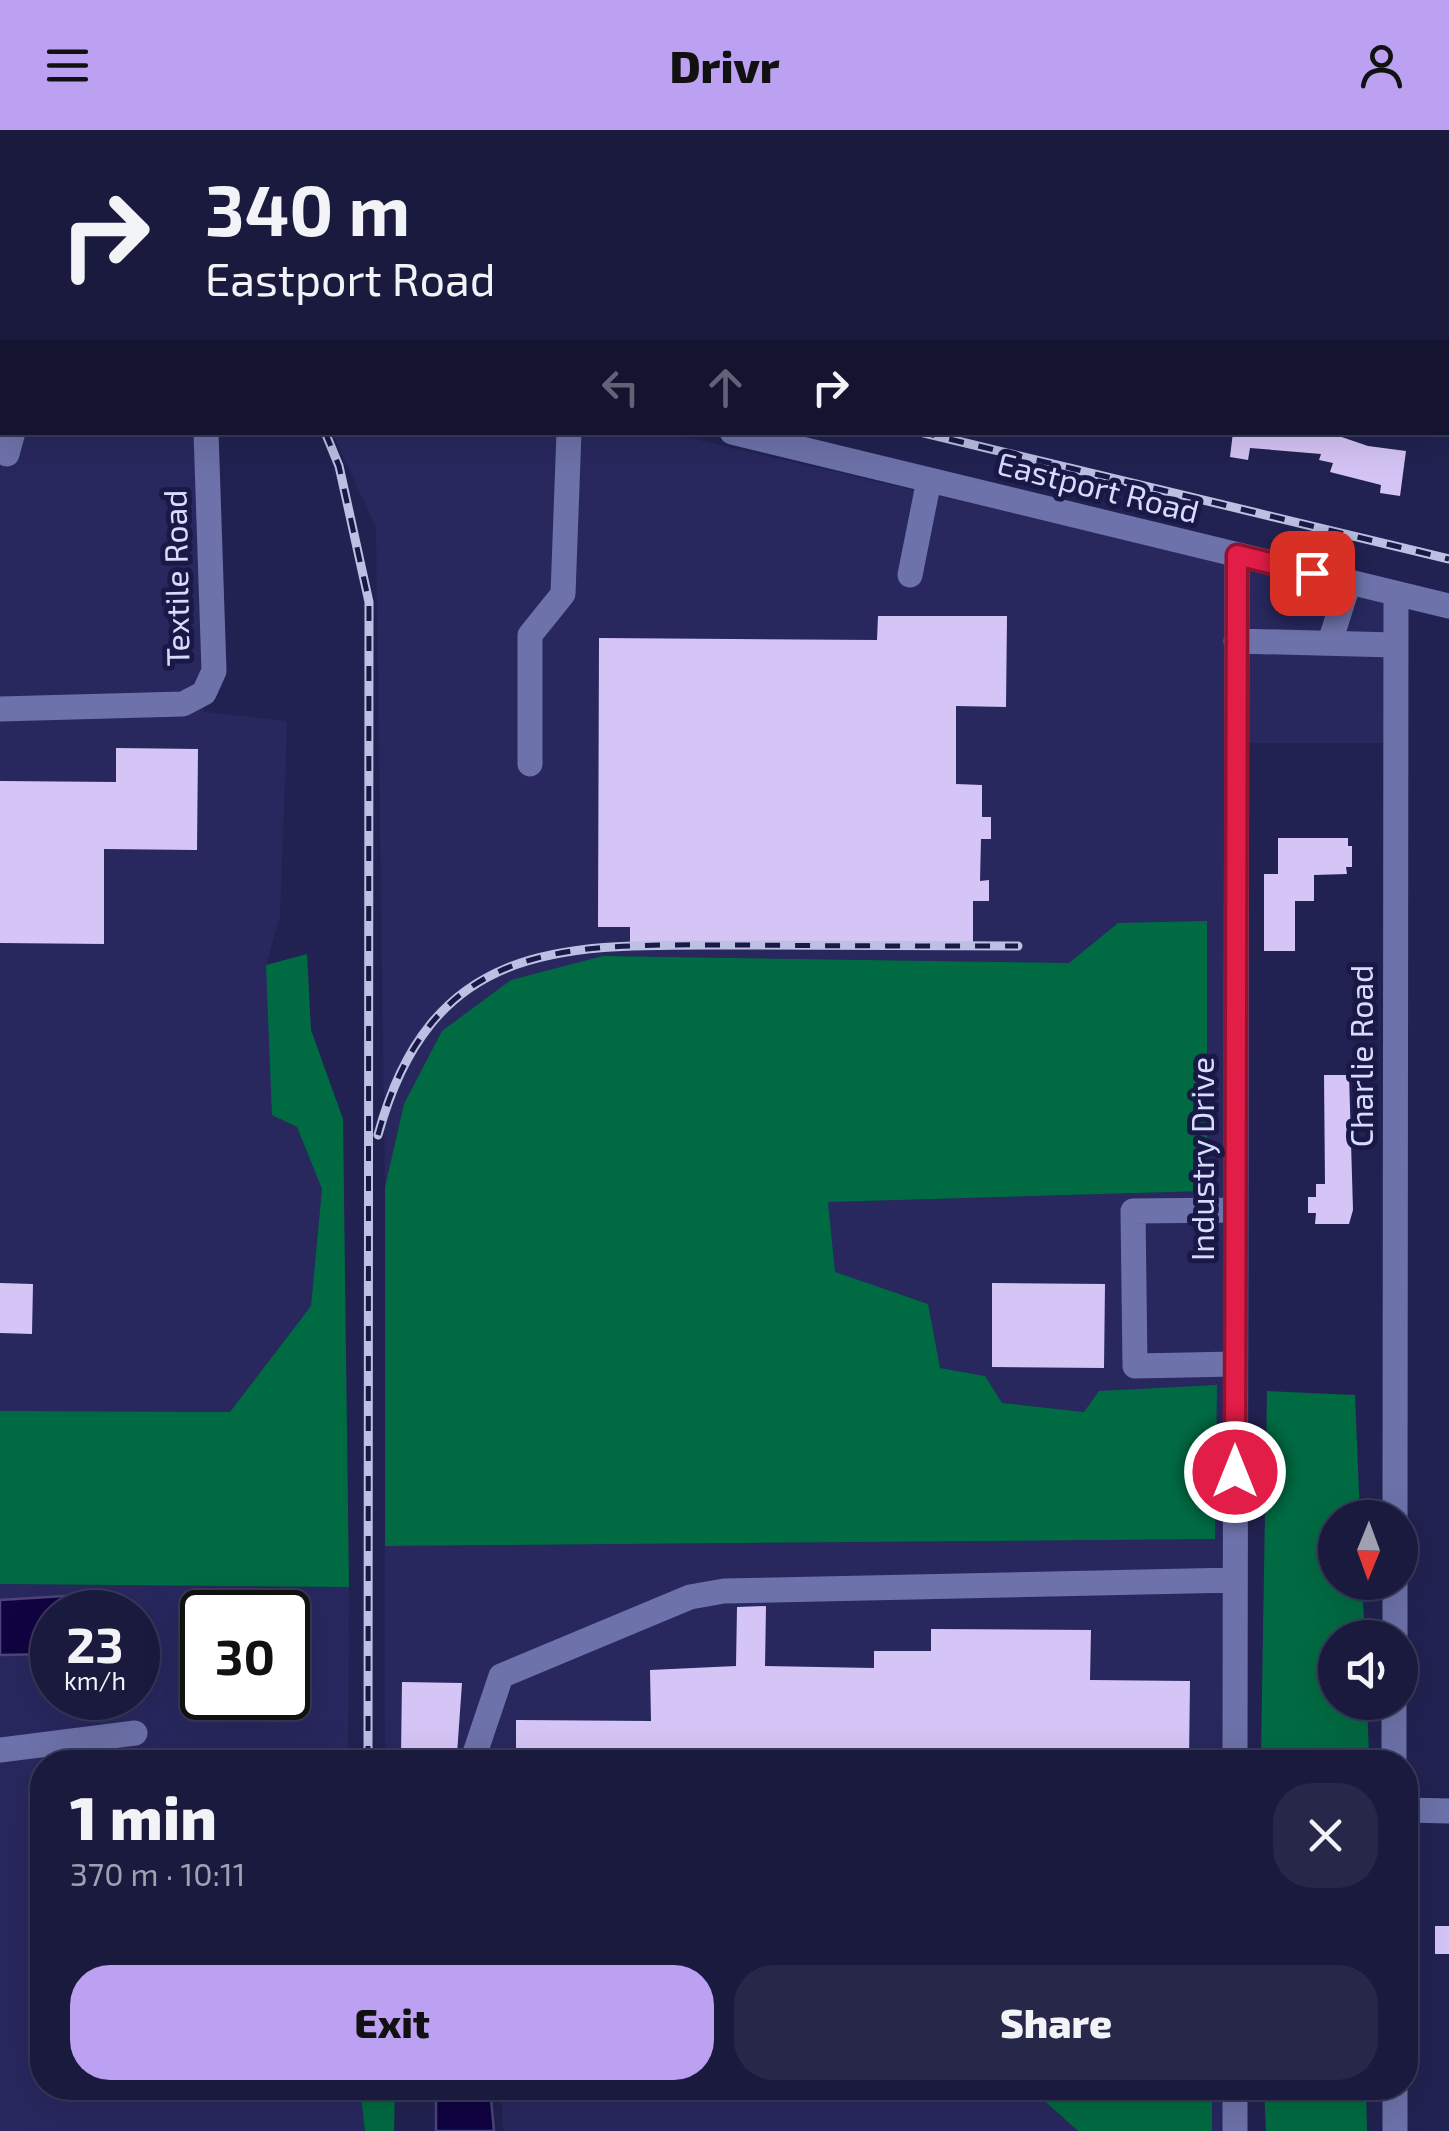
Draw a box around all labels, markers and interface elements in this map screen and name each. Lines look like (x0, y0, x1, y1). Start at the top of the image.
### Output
icon: menu (40, 38, 95, 93)
text: Drivr (669, 38, 780, 92)
icon: person (1354, 38, 1409, 93)
text: 340 m (205, 166, 410, 250)
icon: right (40, 170, 170, 300)
text: Eastport Road (205, 251, 495, 305)
icon: left (593, 360, 648, 415)
icon: ahead (698, 360, 753, 415)
icon: right (803, 360, 858, 415)
street label: Eastport Road (994, 443, 1203, 529)
street label: Textile Road (154, 489, 196, 667)
pin (1270, 531, 1355, 616)
icon: arrive (1285, 546, 1340, 601)
street label: Charlie Road (1341, 965, 1379, 1147)
street label: Industry Drive (1182, 1057, 1220, 1261)
position arrow (1183, 1420, 1287, 1524)
north arrow (1318, 1500, 1418, 1600)
map controls (1318, 1500, 1418, 1720)
speed limit sign: 30 (180, 1590, 310, 1720)
text: 23 (66, 1613, 124, 1673)
button: sound (1318, 1620, 1418, 1720)
text: km/h (64, 1665, 126, 1695)
text: 1 min (70, 1780, 217, 1852)
button: close (1273, 1783, 1378, 1888)
text: 370 m · 10:11 (70, 1854, 246, 1892)
button: Exit (70, 1965, 714, 2080)
button: Share (734, 1965, 1378, 2080)

